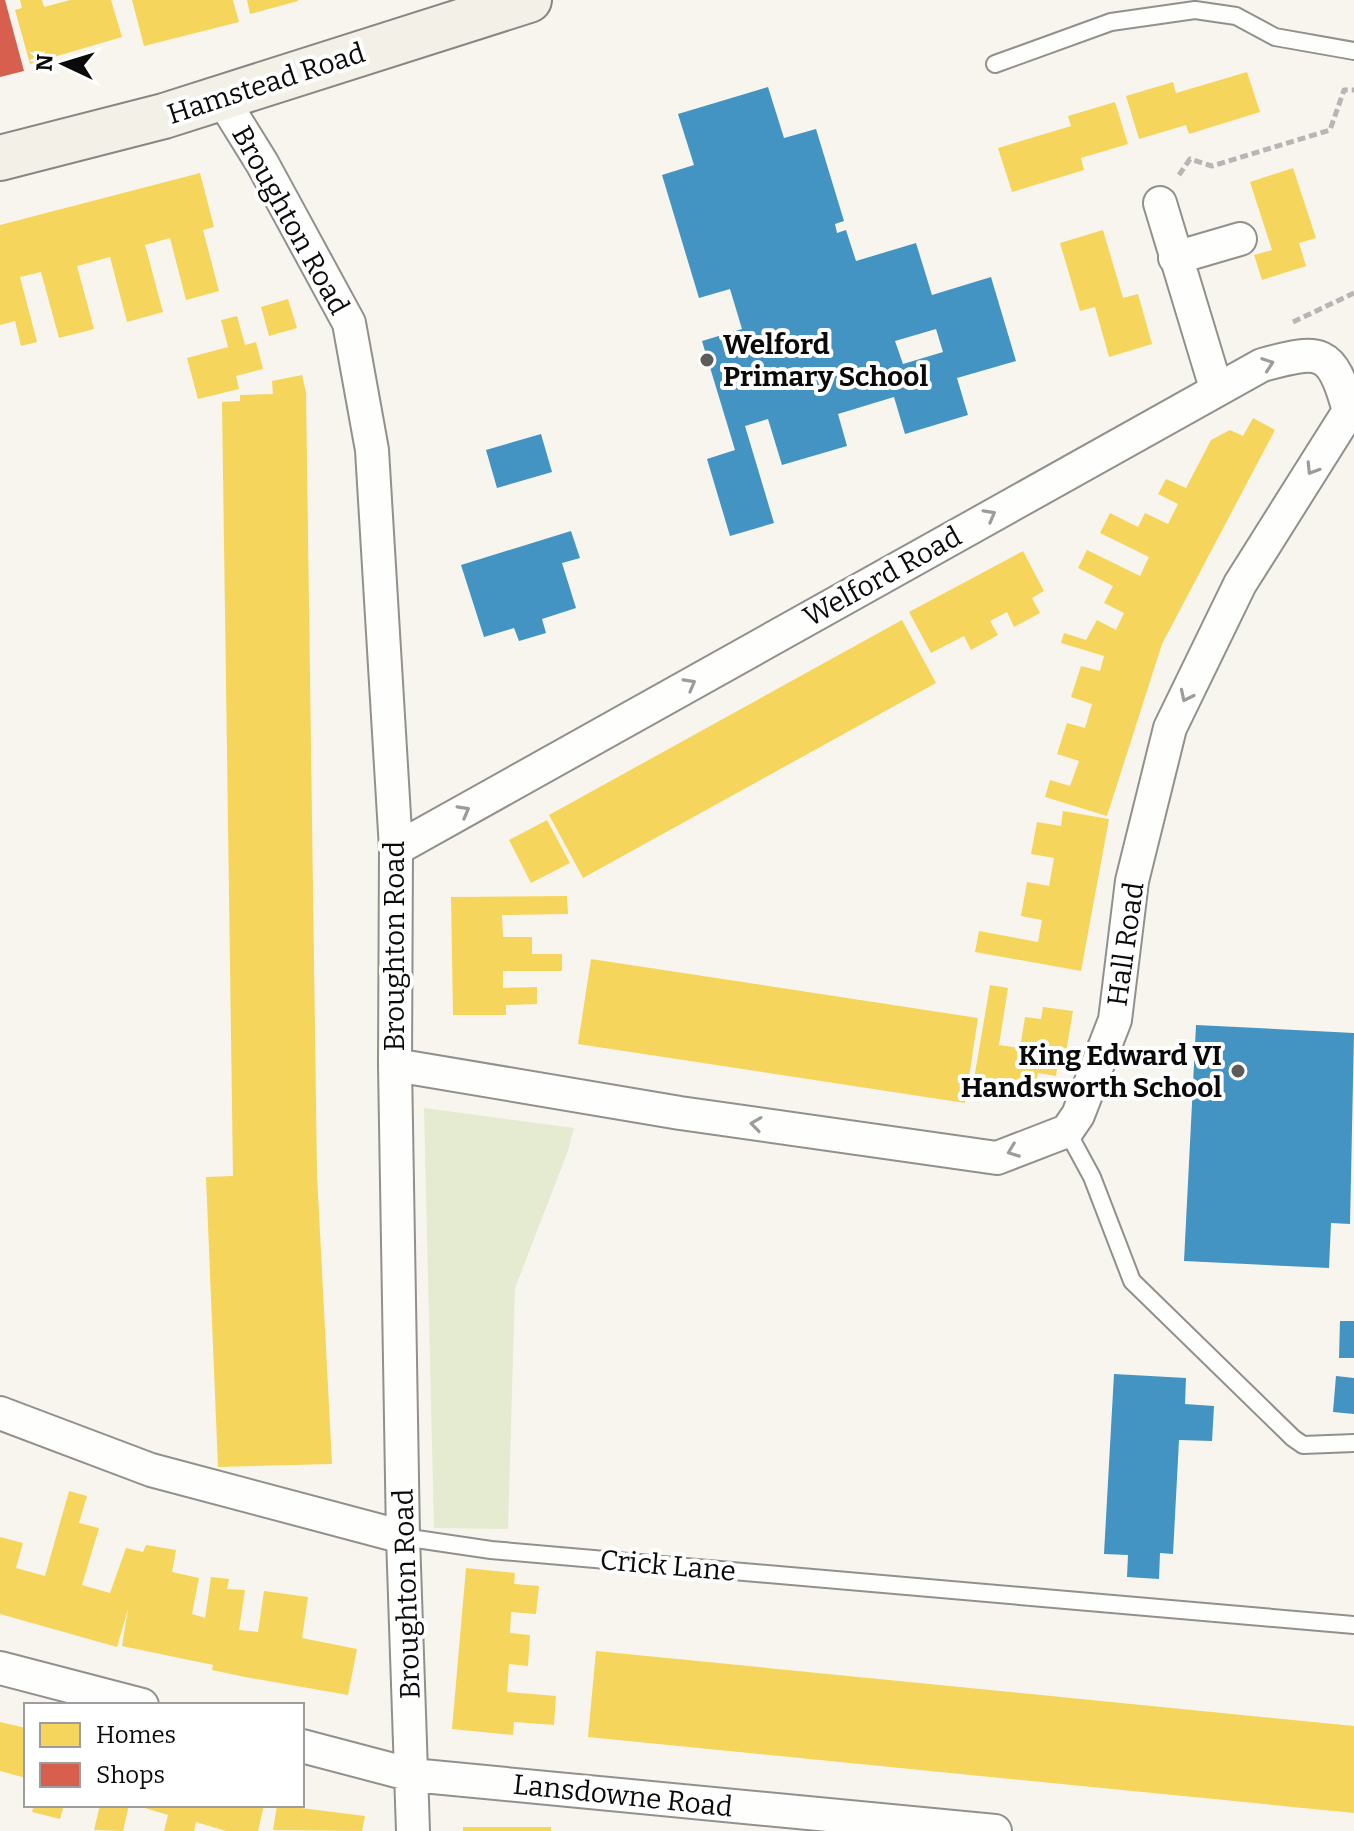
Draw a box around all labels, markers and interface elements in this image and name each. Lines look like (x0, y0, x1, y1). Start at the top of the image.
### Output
north arrow (24, 24, 104, 104)
street label: Hamstead Road (163, 36, 369, 131)
text: N (30, 53, 59, 72)
street label: Broughton Road (225, 120, 356, 320)
place label: Welford Primary School (723, 328, 928, 393)
marker: Welford Primary School (698, 351, 716, 369)
one-way arrow (1260, 358, 1274, 374)
one-way arrow (1306, 460, 1322, 475)
one-way arrow (982, 509, 996, 525)
street label: Welford Road (798, 520, 967, 633)
one-way arrow (682, 678, 696, 694)
one-way arrow (1180, 688, 1196, 702)
one-way arrow (455, 805, 469, 821)
street label: Broughton Road (378, 841, 411, 1051)
street label: Hall Road (1100, 880, 1151, 1008)
place label: King Edward VI Handsworth School (961, 1039, 1222, 1104)
marker: King Edward VI Handsworth School (1229, 1062, 1247, 1080)
one-way arrow (750, 1116, 763, 1133)
one-way arrow (1007, 1141, 1021, 1158)
street label: Broughton Road (386, 1488, 427, 1700)
street label: Crick Lane (599, 1543, 737, 1588)
legend (24, 1703, 304, 1807)
text: Homes (96, 1721, 176, 1749)
text: Shops (96, 1761, 165, 1789)
street label: Lansdowne Road (512, 1768, 734, 1823)

